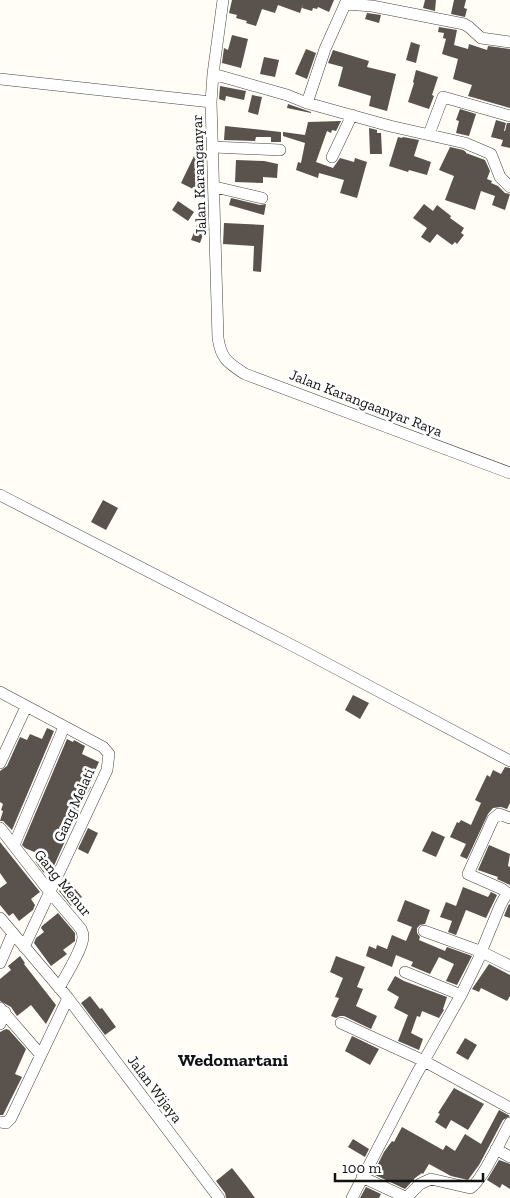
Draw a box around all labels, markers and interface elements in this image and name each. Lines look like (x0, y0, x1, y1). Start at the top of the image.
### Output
street label: Jalan Karanganyar (188, 114, 210, 236)
street label: Jalan Karangaanyar Raya (287, 366, 445, 440)
street label: Gang Melati (50, 765, 98, 845)
street label: Gang Menur (30, 846, 96, 920)
district label: Wedomartani (178, 1049, 289, 1071)
street label: Jalan Wijaya (124, 1052, 186, 1126)
scale bar (335, 1150, 482, 1182)
text: 100 m (342, 1159, 381, 1177)

